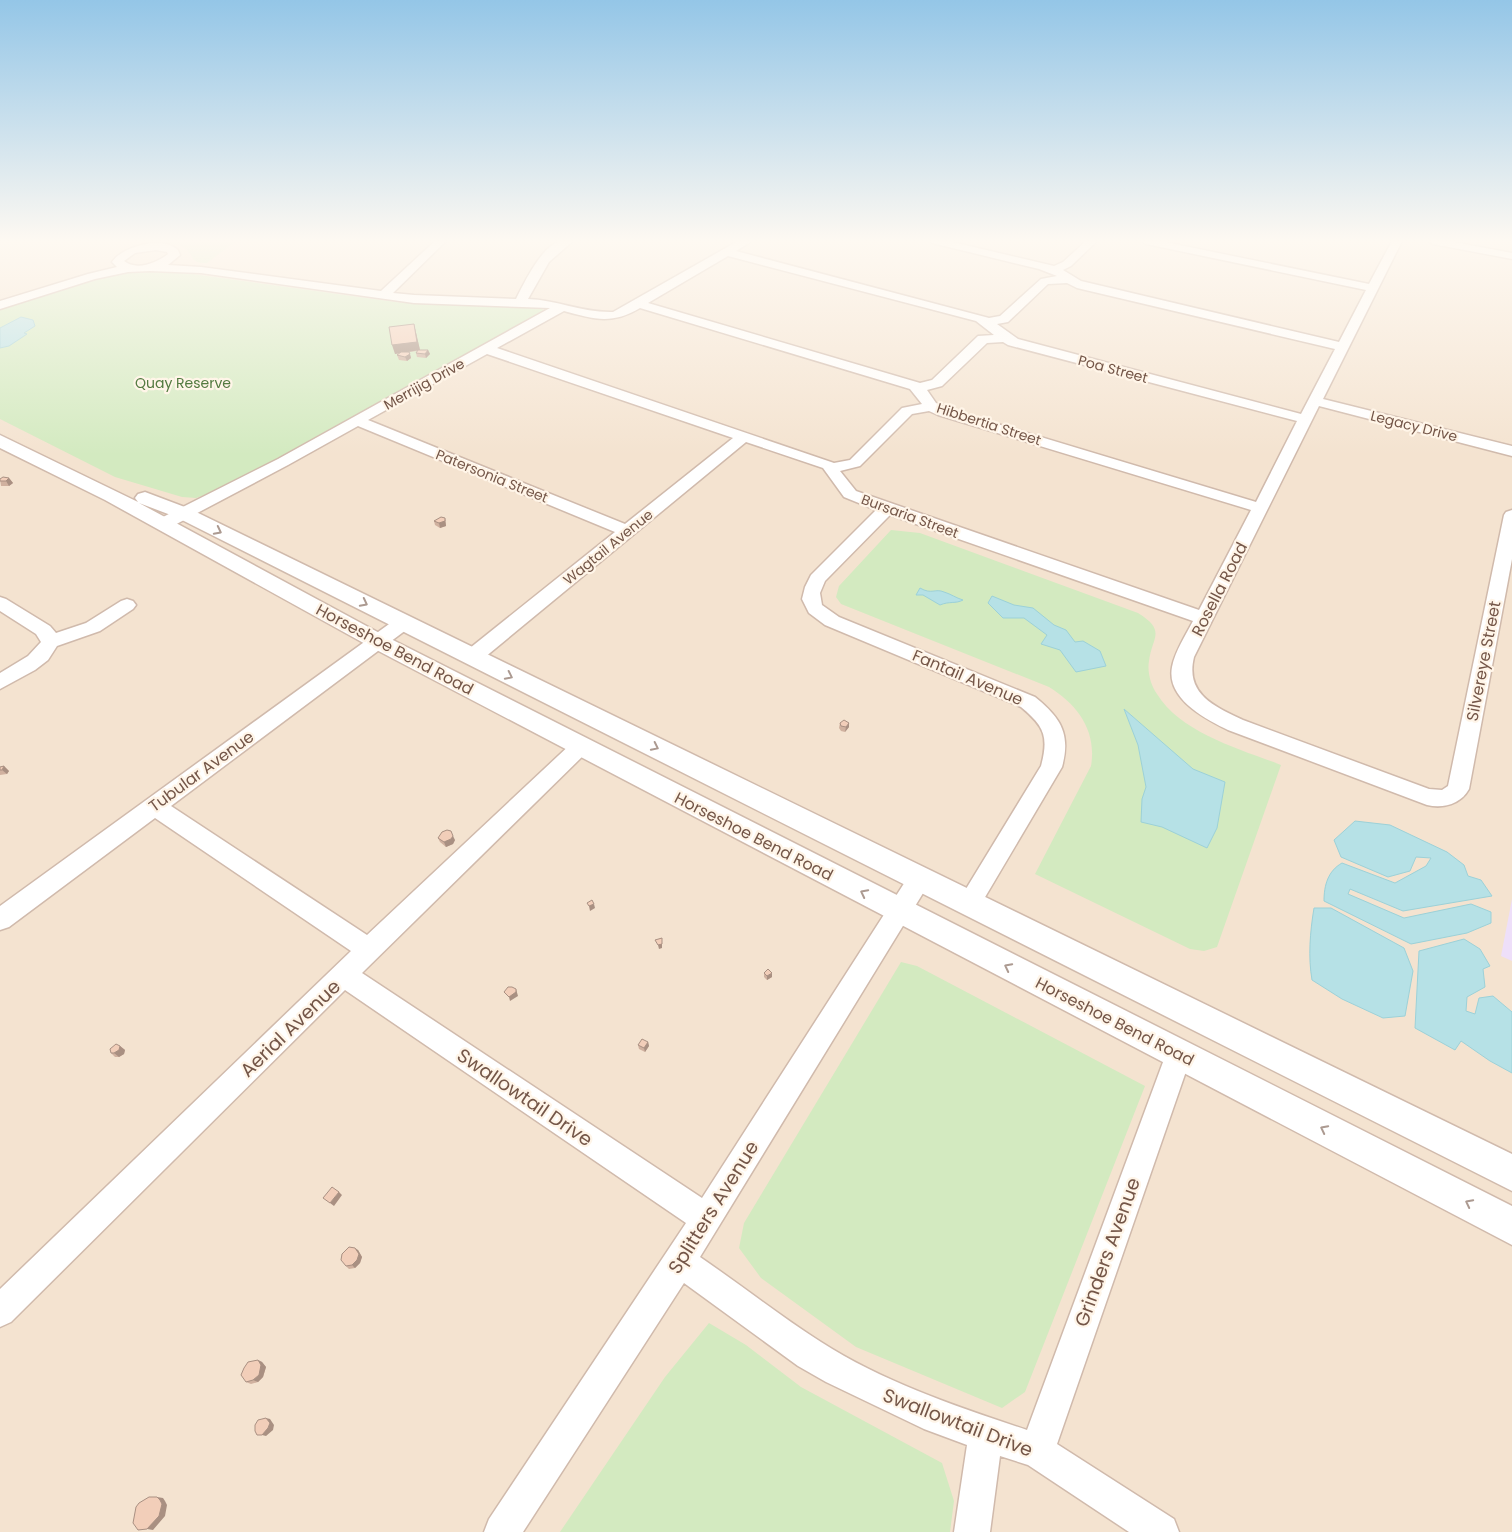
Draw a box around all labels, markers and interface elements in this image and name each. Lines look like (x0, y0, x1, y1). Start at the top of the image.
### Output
street label: Poa Street (1076, 350, 1150, 388)
street label: Merrijig Drive (380, 353, 468, 415)
park label: Quay Reserve (135, 373, 231, 393)
street label: Hibbertia Street (934, 398, 1044, 450)
street label: Legacy Drive (1368, 406, 1460, 447)
street label: Patersonia Street (433, 444, 551, 508)
street label: Bursaria Street (858, 489, 962, 543)
street label: Wagtail Avenue (559, 504, 657, 589)
one-way arrow (213, 525, 222, 535)
street label: Rosella Road (1186, 538, 1253, 640)
one-way arrow (358, 597, 367, 607)
street label: Horseshoe Bend Road (312, 598, 478, 701)
street label: Silvereye Street (1461, 599, 1506, 723)
street label: Fantail Avenue (909, 644, 1027, 711)
one-way arrow (504, 669, 513, 680)
street label: Tubular Avenue (144, 725, 259, 817)
one-way arrow (650, 741, 659, 751)
street label: Horseshoe Bend Road (670, 786, 837, 886)
one-way arrow (860, 889, 869, 899)
one-way arrow (1004, 963, 1013, 973)
street label: Horseshoe Bend Road (1031, 971, 1198, 1071)
street label: Aerial Avenue (234, 973, 347, 1083)
street label: Swallowtail Drive (451, 1042, 598, 1153)
one-way arrow (1320, 1125, 1329, 1135)
street label: Splitters Avenue (662, 1135, 765, 1279)
street label: Grinders Avenue (1068, 1174, 1147, 1330)
one-way arrow (1465, 1199, 1474, 1209)
street label: Swallowtail Drive (879, 1381, 1037, 1463)

